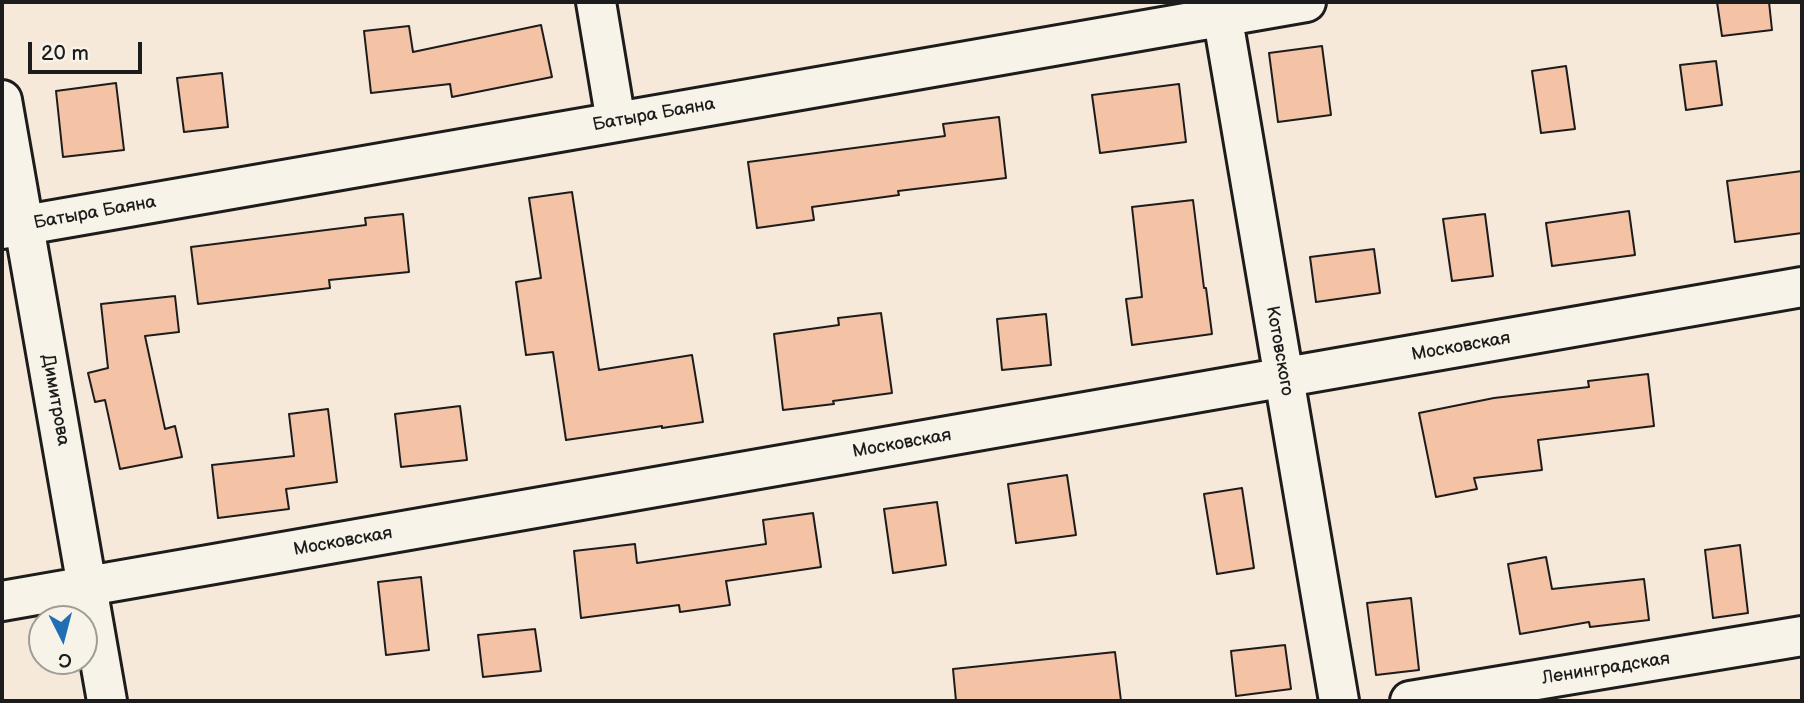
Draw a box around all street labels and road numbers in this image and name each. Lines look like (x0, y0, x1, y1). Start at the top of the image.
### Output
street label: Батыра Баяна (591, 94, 717, 136)
street label: Батыра Баяна (32, 192, 158, 234)
street label: Котовского (1260, 304, 1298, 398)
street label: Московская (1410, 328, 1512, 366)
street label: Димитрова (36, 352, 74, 448)
street label: Московская (851, 425, 953, 463)
street label: Московская (292, 523, 394, 561)
street label: Ленинградская (1540, 648, 1672, 690)

